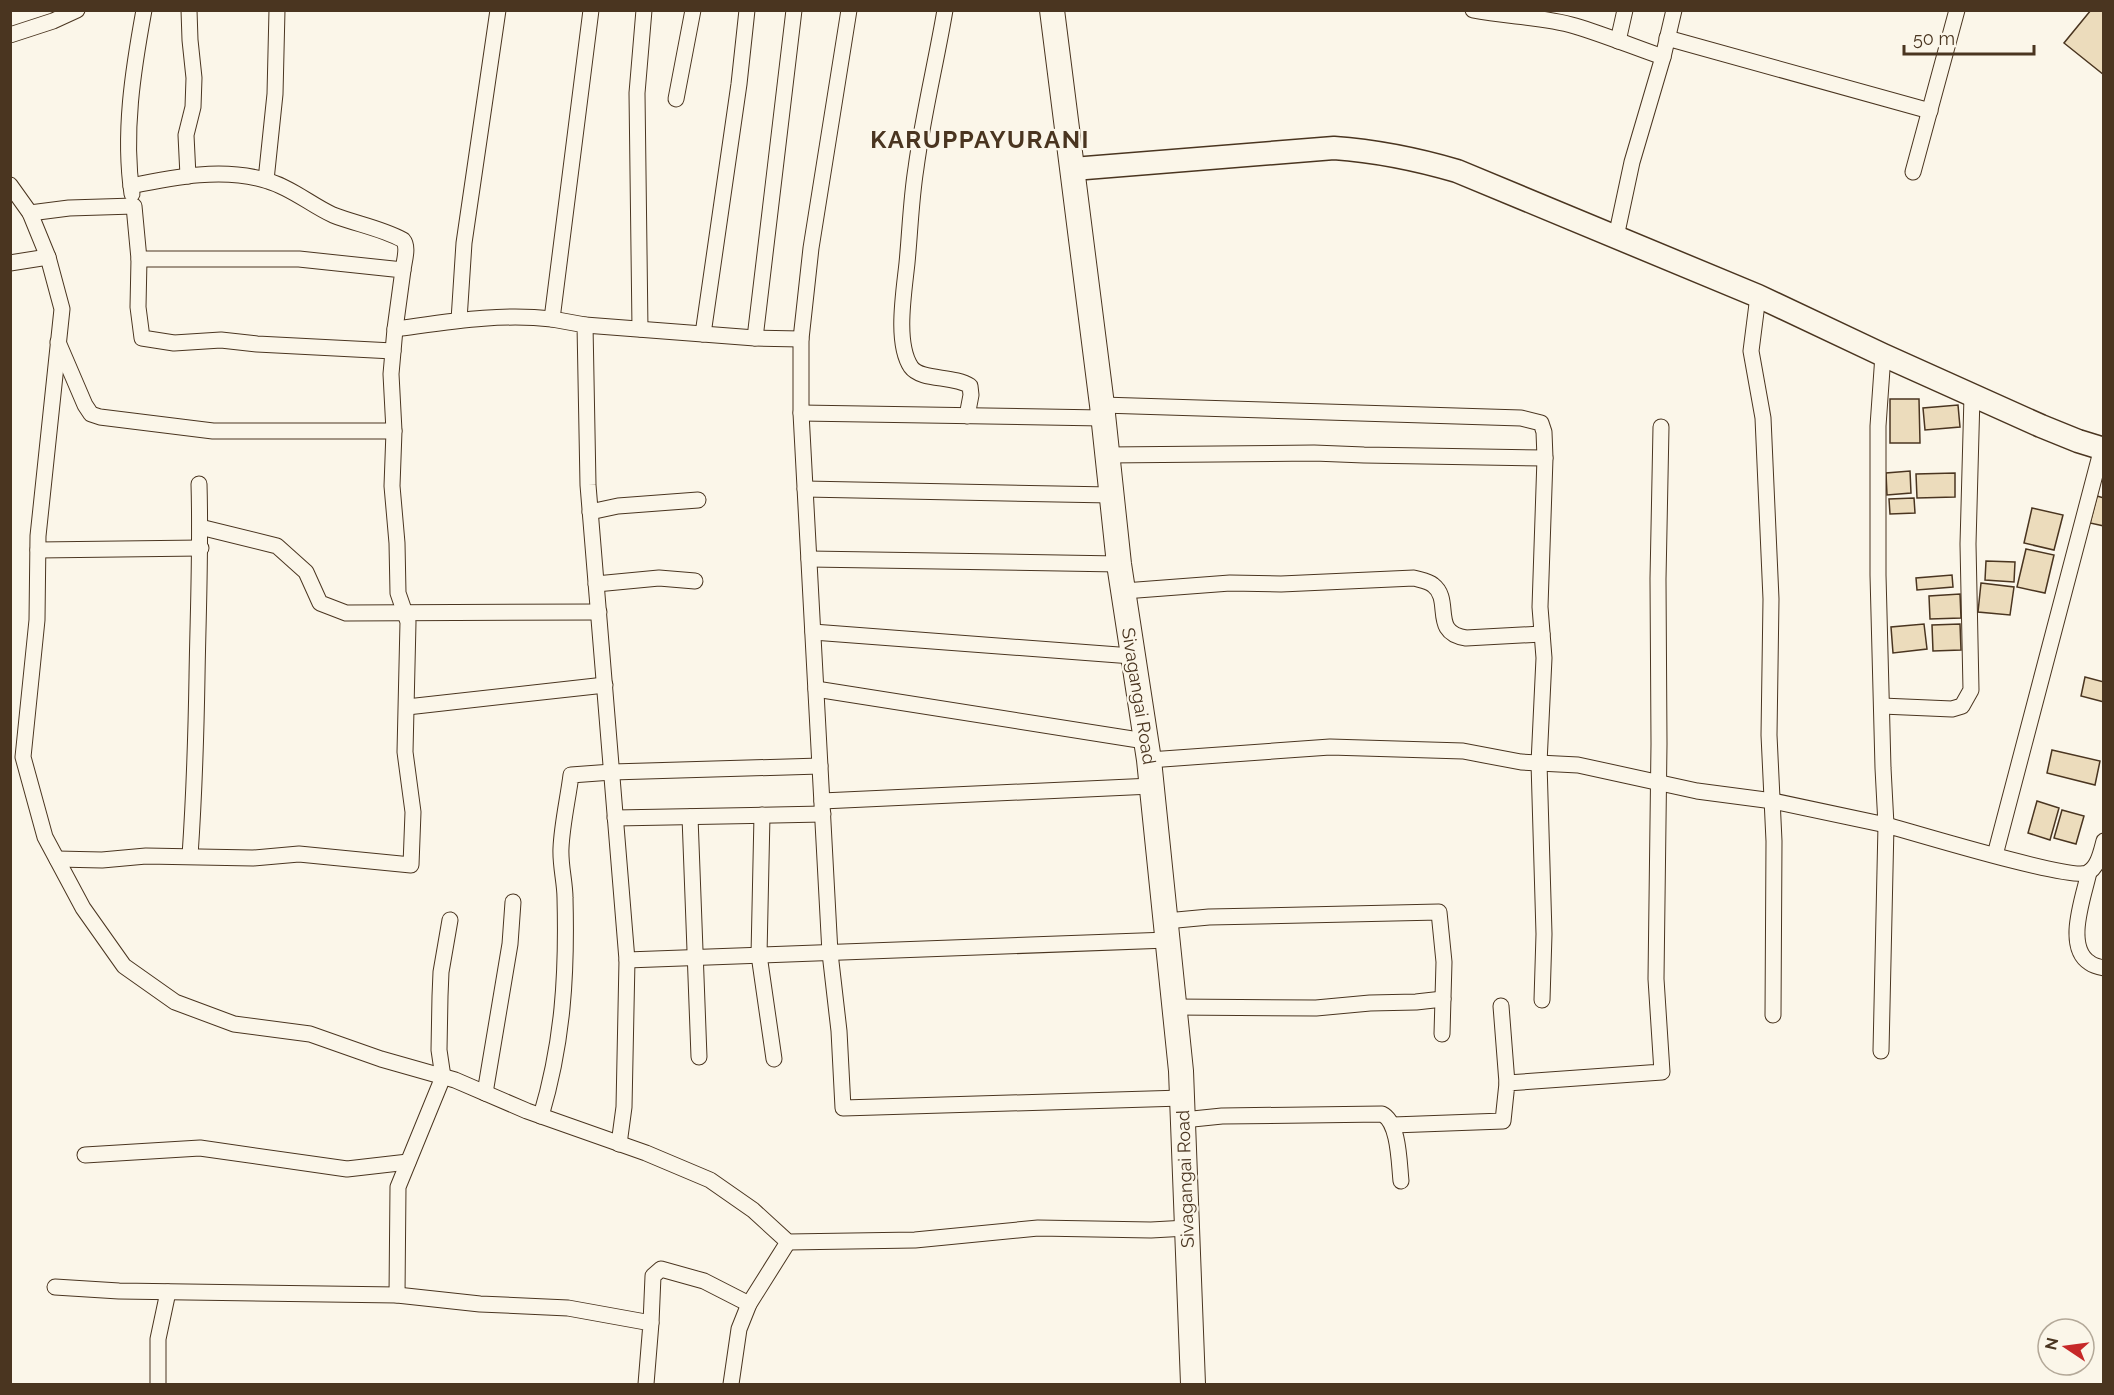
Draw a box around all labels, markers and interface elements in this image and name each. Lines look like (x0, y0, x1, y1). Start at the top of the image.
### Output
scale bar (1904, 18, 2034, 56)
text: 50 m (1913, 28, 1955, 49)
district label: KARUPPAYURANI (870, 125, 1090, 154)
street label: Sivagangai Road (1118, 626, 1160, 766)
street label: Sivagangai Road (1172, 1110, 1198, 1248)
north arrow (2036, 1317, 2096, 1377)
text: N (2041, 1336, 2063, 1352)

